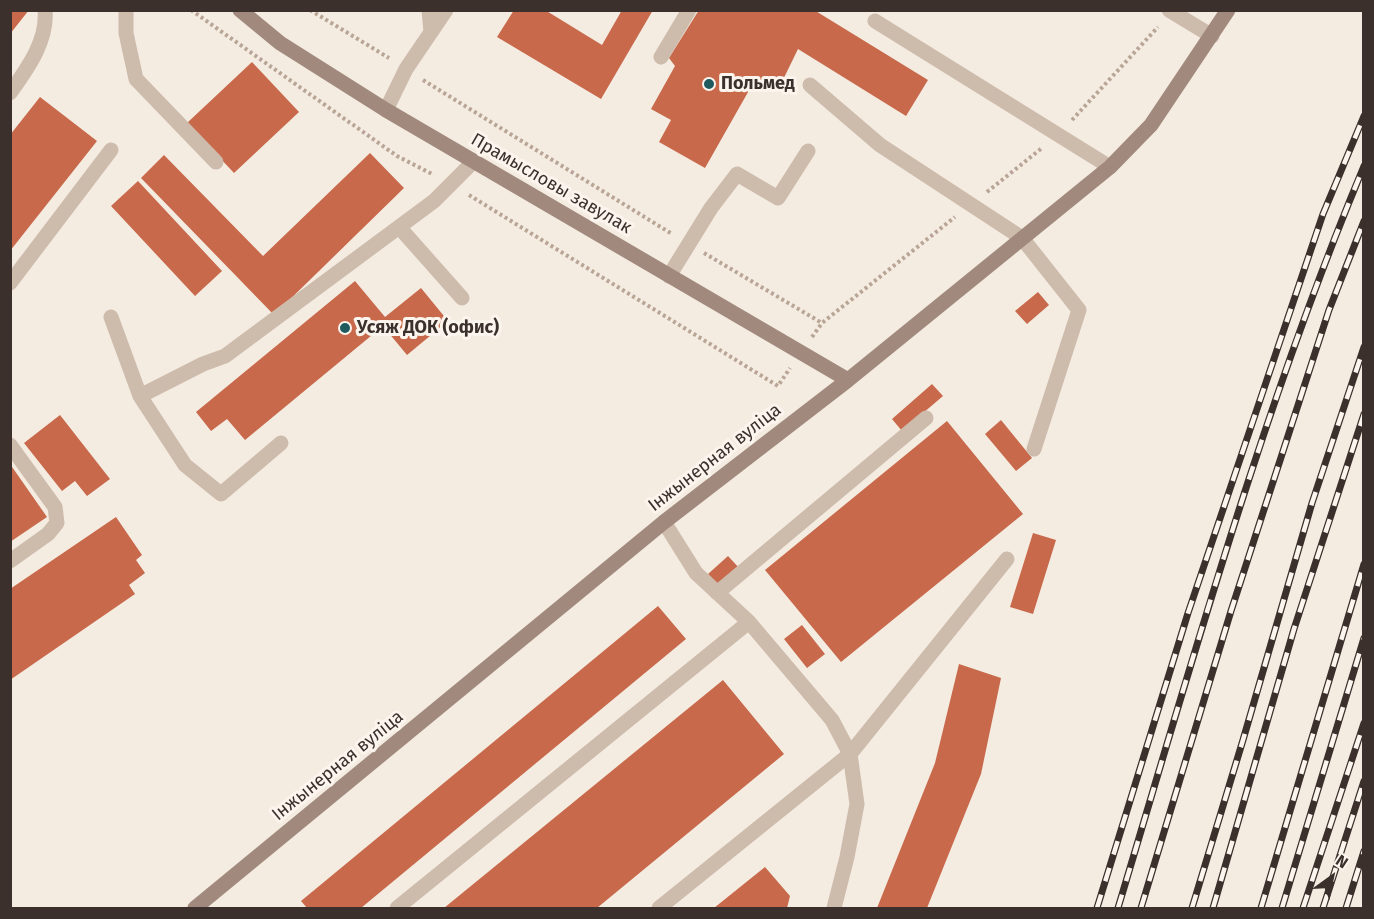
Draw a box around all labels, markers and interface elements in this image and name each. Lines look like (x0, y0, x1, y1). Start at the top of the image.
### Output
place label: Польмед (721, 73, 795, 95)
marker: Польмед (702, 77, 716, 91)
street label: Прамысловы завулак (467, 129, 635, 239)
place label: Усяж ДОК (офис) (357, 317, 499, 339)
marker: Усяж ДОК (офис) (338, 321, 352, 335)
street label: Інжынерная вуліца (644, 399, 786, 517)
street label: Інжынерная вуліца (268, 706, 408, 826)
north arrow (1302, 847, 1362, 907)
text: N (1332, 851, 1352, 872)

